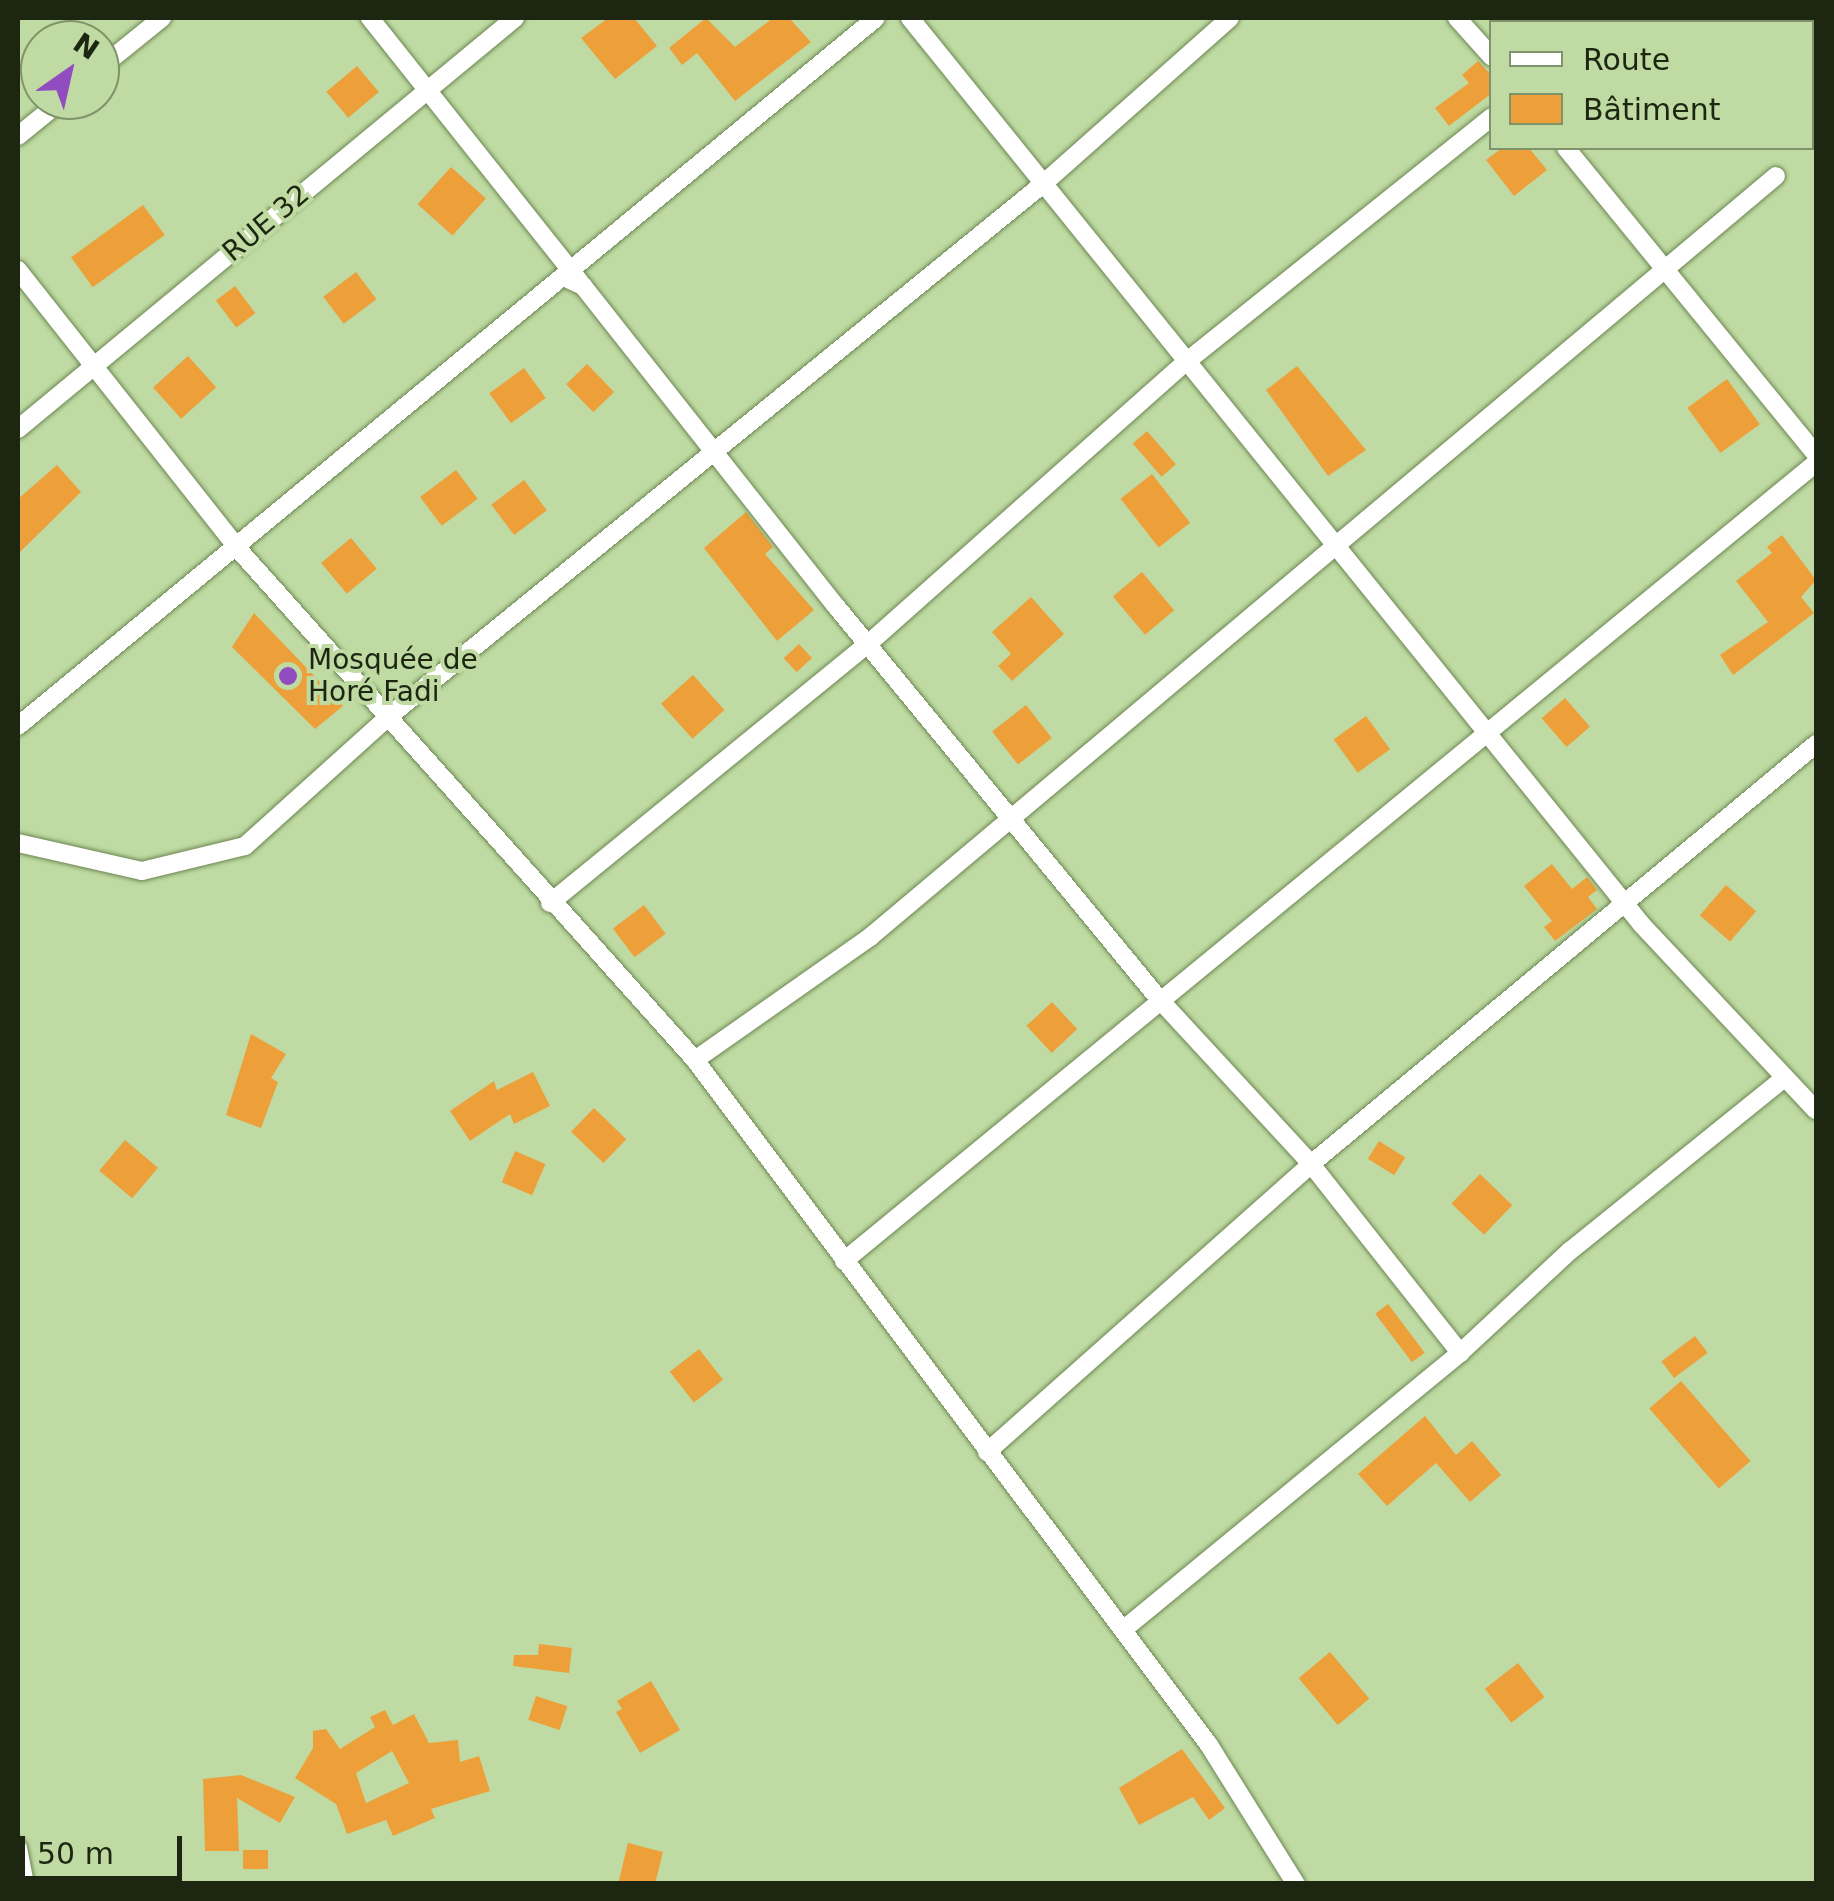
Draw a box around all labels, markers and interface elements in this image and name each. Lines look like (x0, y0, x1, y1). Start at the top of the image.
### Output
north arrow (20, 20, 120, 120)
legend (1489, 20, 1814, 150)
text: N (67, 26, 105, 67)
text: Route (1583, 42, 1670, 77)
text: Bâtiment (1583, 92, 1721, 127)
street label: RUE 32 (216, 177, 316, 269)
place label: Mosquée de Horé Fadi (308, 643, 478, 709)
marker: Mosquée de Horé Fadi (277, 665, 299, 687)
scale bar (25, 1816, 188, 1878)
text: 50 m (37, 1836, 114, 1871)

